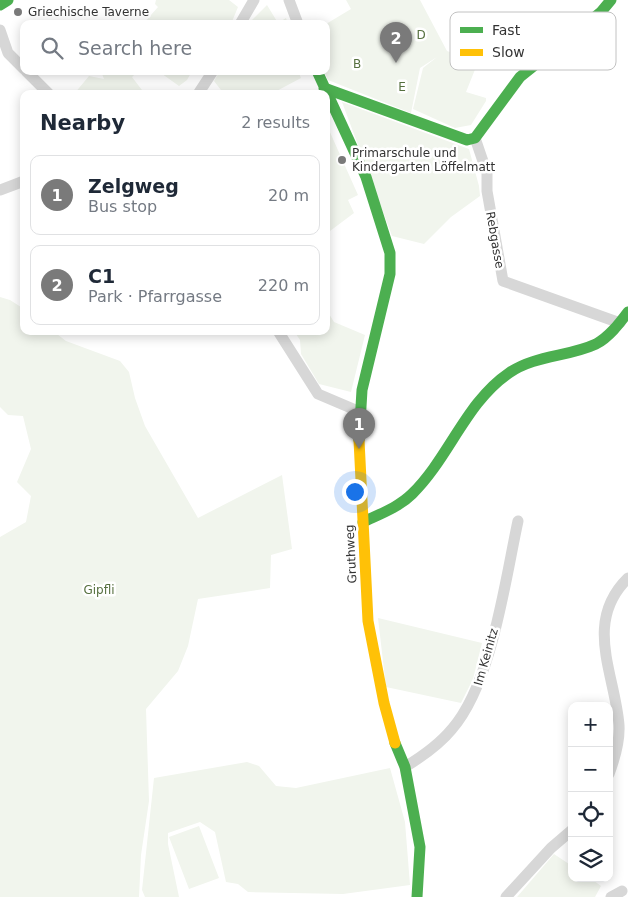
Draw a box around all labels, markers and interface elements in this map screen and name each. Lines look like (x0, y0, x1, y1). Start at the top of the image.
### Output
place label: Griechische Taverne (28, 5, 149, 19)
marker: Griechische Taverne (12, 6, 24, 18)
legend (450, 12, 616, 70)
search box (20, 20, 330, 75)
pin: 2 (380, 22, 412, 63)
text: Fast (492, 22, 521, 38)
park label: D (416, 28, 426, 42)
icon: search (38, 34, 66, 62)
text: Search here (78, 37, 192, 59)
text: Slow (492, 44, 525, 60)
park label: B (353, 57, 361, 71)
park label: E (398, 80, 406, 94)
text: Nearby (40, 111, 125, 135)
text: 2 results (241, 113, 310, 132)
place label: Primarschule und Kindergarten Löffelmatt (352, 146, 495, 174)
marker: Primarschule und Kindergarten Löffelmatt (336, 154, 348, 166)
text: Zelgweg (88, 175, 179, 197)
text: 1 (51, 186, 63, 205)
text: 20 m (268, 186, 309, 205)
text: Bus stop (88, 197, 157, 216)
street label: Rebgasse (483, 210, 507, 270)
text: C1 (88, 265, 115, 287)
text: 2 (51, 276, 63, 295)
text: 220 m (258, 276, 309, 295)
text: Park · Pfarrgasse (88, 287, 222, 306)
pin: 1 (343, 408, 375, 449)
your location (342, 479, 368, 505)
street label: Gruthweg (342, 524, 360, 584)
park label: Gipfli (83, 583, 115, 597)
street label: Im Keinitz (471, 627, 501, 687)
map controls (568, 702, 613, 882)
button: + (568, 702, 613, 747)
button: − (568, 747, 613, 792)
button: locate (568, 792, 613, 837)
button: layers (568, 837, 613, 882)

